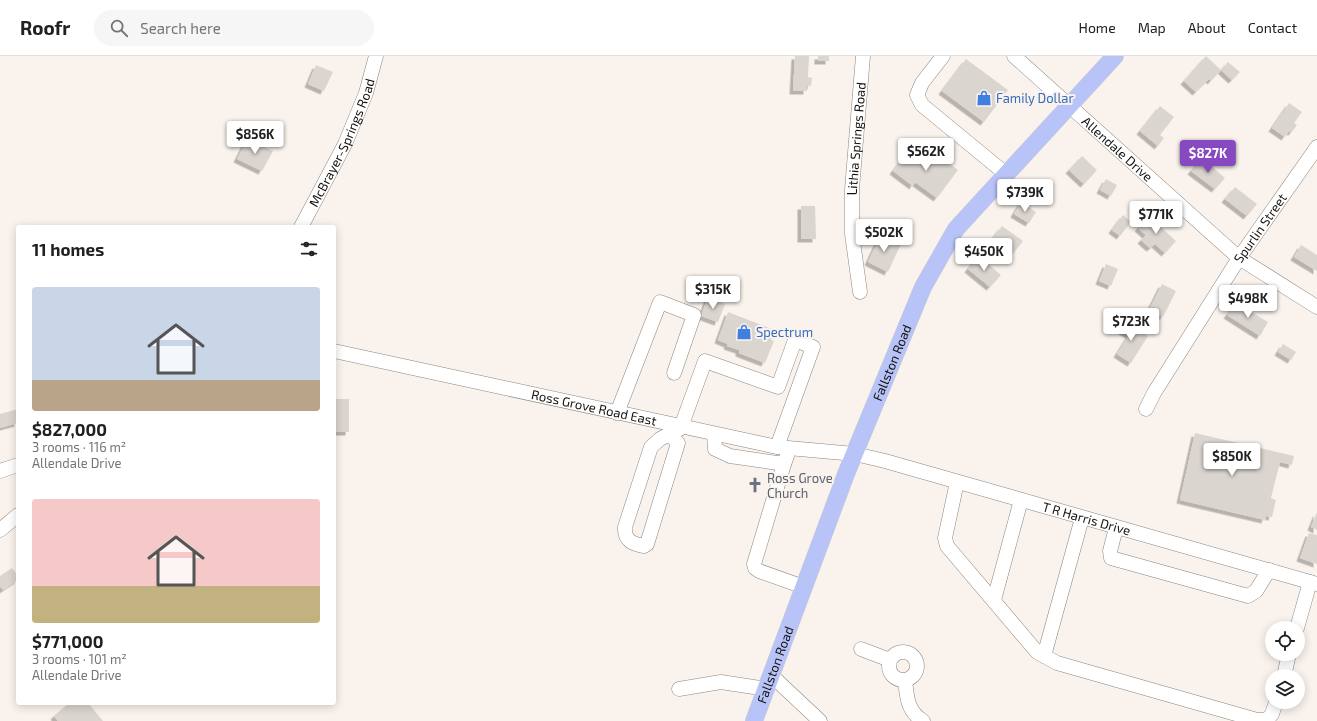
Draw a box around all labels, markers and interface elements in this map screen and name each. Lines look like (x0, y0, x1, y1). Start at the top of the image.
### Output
search box (94, 10, 374, 46)
text: Roofr (20, 16, 70, 39)
icon: search (108, 17, 130, 39)
text: Search here (140, 19, 221, 37)
text: Home (1079, 19, 1116, 36)
text: Map (1138, 19, 1166, 36)
text: About (1188, 19, 1226, 36)
text: Contact (1248, 19, 1297, 36)
street label: McBrayer-Springs Road (305, 77, 378, 210)
street label: Lithia Springs Road (844, 82, 869, 195)
shop icon: Family Dollar (975, 89, 993, 107)
place label: Family Dollar (996, 90, 1074, 106)
street label: Allendale Drive (1079, 113, 1156, 185)
pin: $856K (227, 121, 283, 155)
text: $856K (236, 126, 274, 142)
pin: $562K (898, 138, 954, 172)
pin: $827K (1180, 140, 1236, 174)
text: $562K (907, 143, 945, 159)
text: $827K (1189, 145, 1227, 161)
pin: $739K (997, 179, 1053, 213)
text: $739K (1006, 184, 1044, 200)
street label: Spurlin Street (1230, 190, 1290, 266)
pin: $771K (1128, 201, 1184, 235)
text: $771K (1138, 206, 1174, 222)
pin: $502K (856, 219, 912, 253)
text: $502K (865, 224, 903, 240)
icon: filters (298, 238, 320, 260)
pin: $450K (956, 238, 1012, 272)
text: 11 homes (32, 239, 104, 259)
text: $450K (964, 243, 1004, 259)
pin: $315K (685, 276, 741, 310)
text: $315K (695, 281, 731, 297)
pin: $498K (1220, 285, 1276, 319)
text: $498K (1228, 290, 1268, 306)
pin: $723K (1103, 308, 1159, 342)
icon: home (140, 313, 212, 385)
text: $723K (1112, 313, 1150, 329)
street label: Fallston Road (869, 322, 915, 403)
shop icon: Spectrum (735, 323, 753, 341)
place label: Spectrum (756, 324, 813, 340)
street label: Ross Grove Road East (530, 386, 658, 429)
text: $827,000 (32, 419, 107, 439)
text: 3 rooms · 116 m² (32, 439, 126, 455)
pin: $850K (1204, 443, 1260, 477)
text: $850K (1212, 448, 1252, 464)
text: Allendale Drive (32, 455, 122, 471)
place label: Ross Grove Church (767, 470, 833, 501)
church icon: Ross Grove Church (746, 476, 764, 494)
street label: T R Harris Drive (1041, 498, 1133, 539)
icon: home (140, 525, 212, 597)
map controls (1265, 621, 1305, 709)
button: locate (1265, 621, 1305, 661)
street label: Fallston Road (753, 624, 797, 706)
text: $771,000 (32, 631, 103, 651)
text: 3 rooms · 101 m² (32, 651, 127, 667)
text: Allendale Drive (32, 667, 122, 683)
button: layers (1265, 669, 1305, 709)

